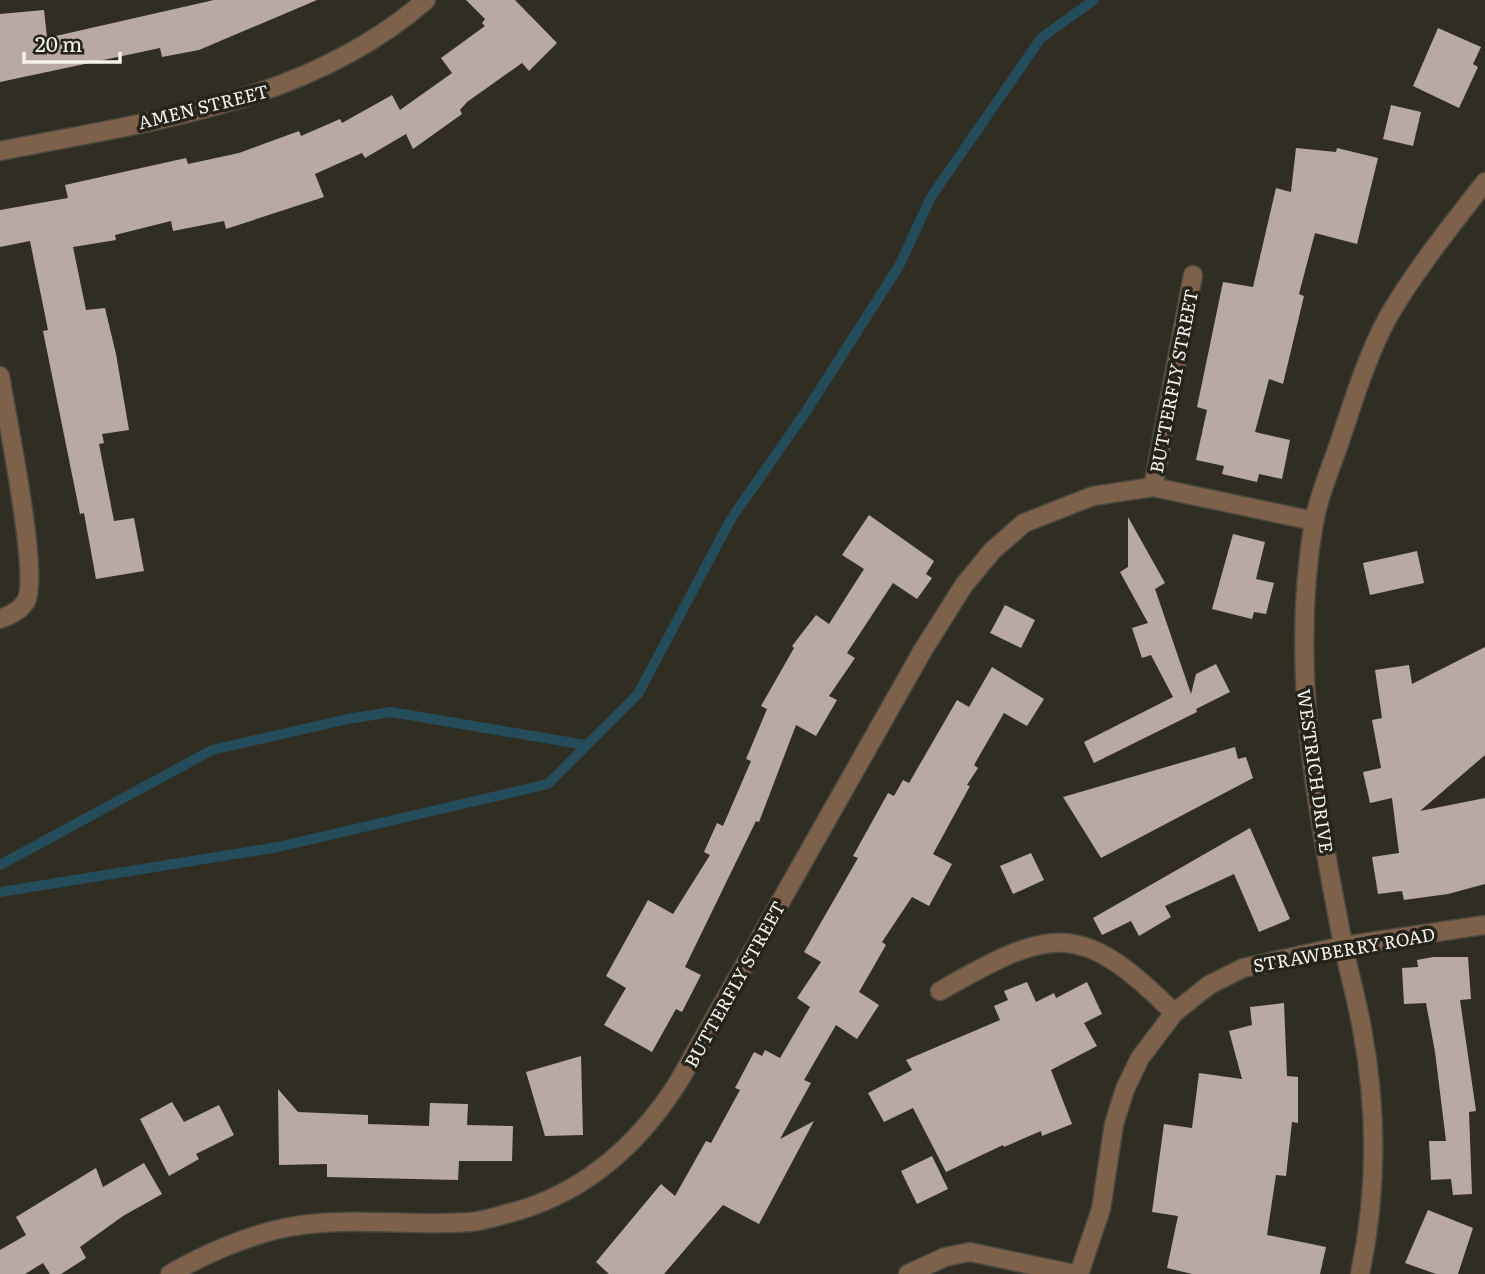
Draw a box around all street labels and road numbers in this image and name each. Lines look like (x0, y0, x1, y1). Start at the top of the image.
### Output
street label: AMEN STREET (135, 77, 271, 135)
street label: BUTTERFLY STREET (1142, 287, 1204, 475)
street label: WESTRICH DRIVE (1291, 687, 1341, 855)
street label: BUTTERFLY STREET (677, 896, 791, 1072)
street label: STRAWBERRY ROAD (1251, 920, 1437, 978)

